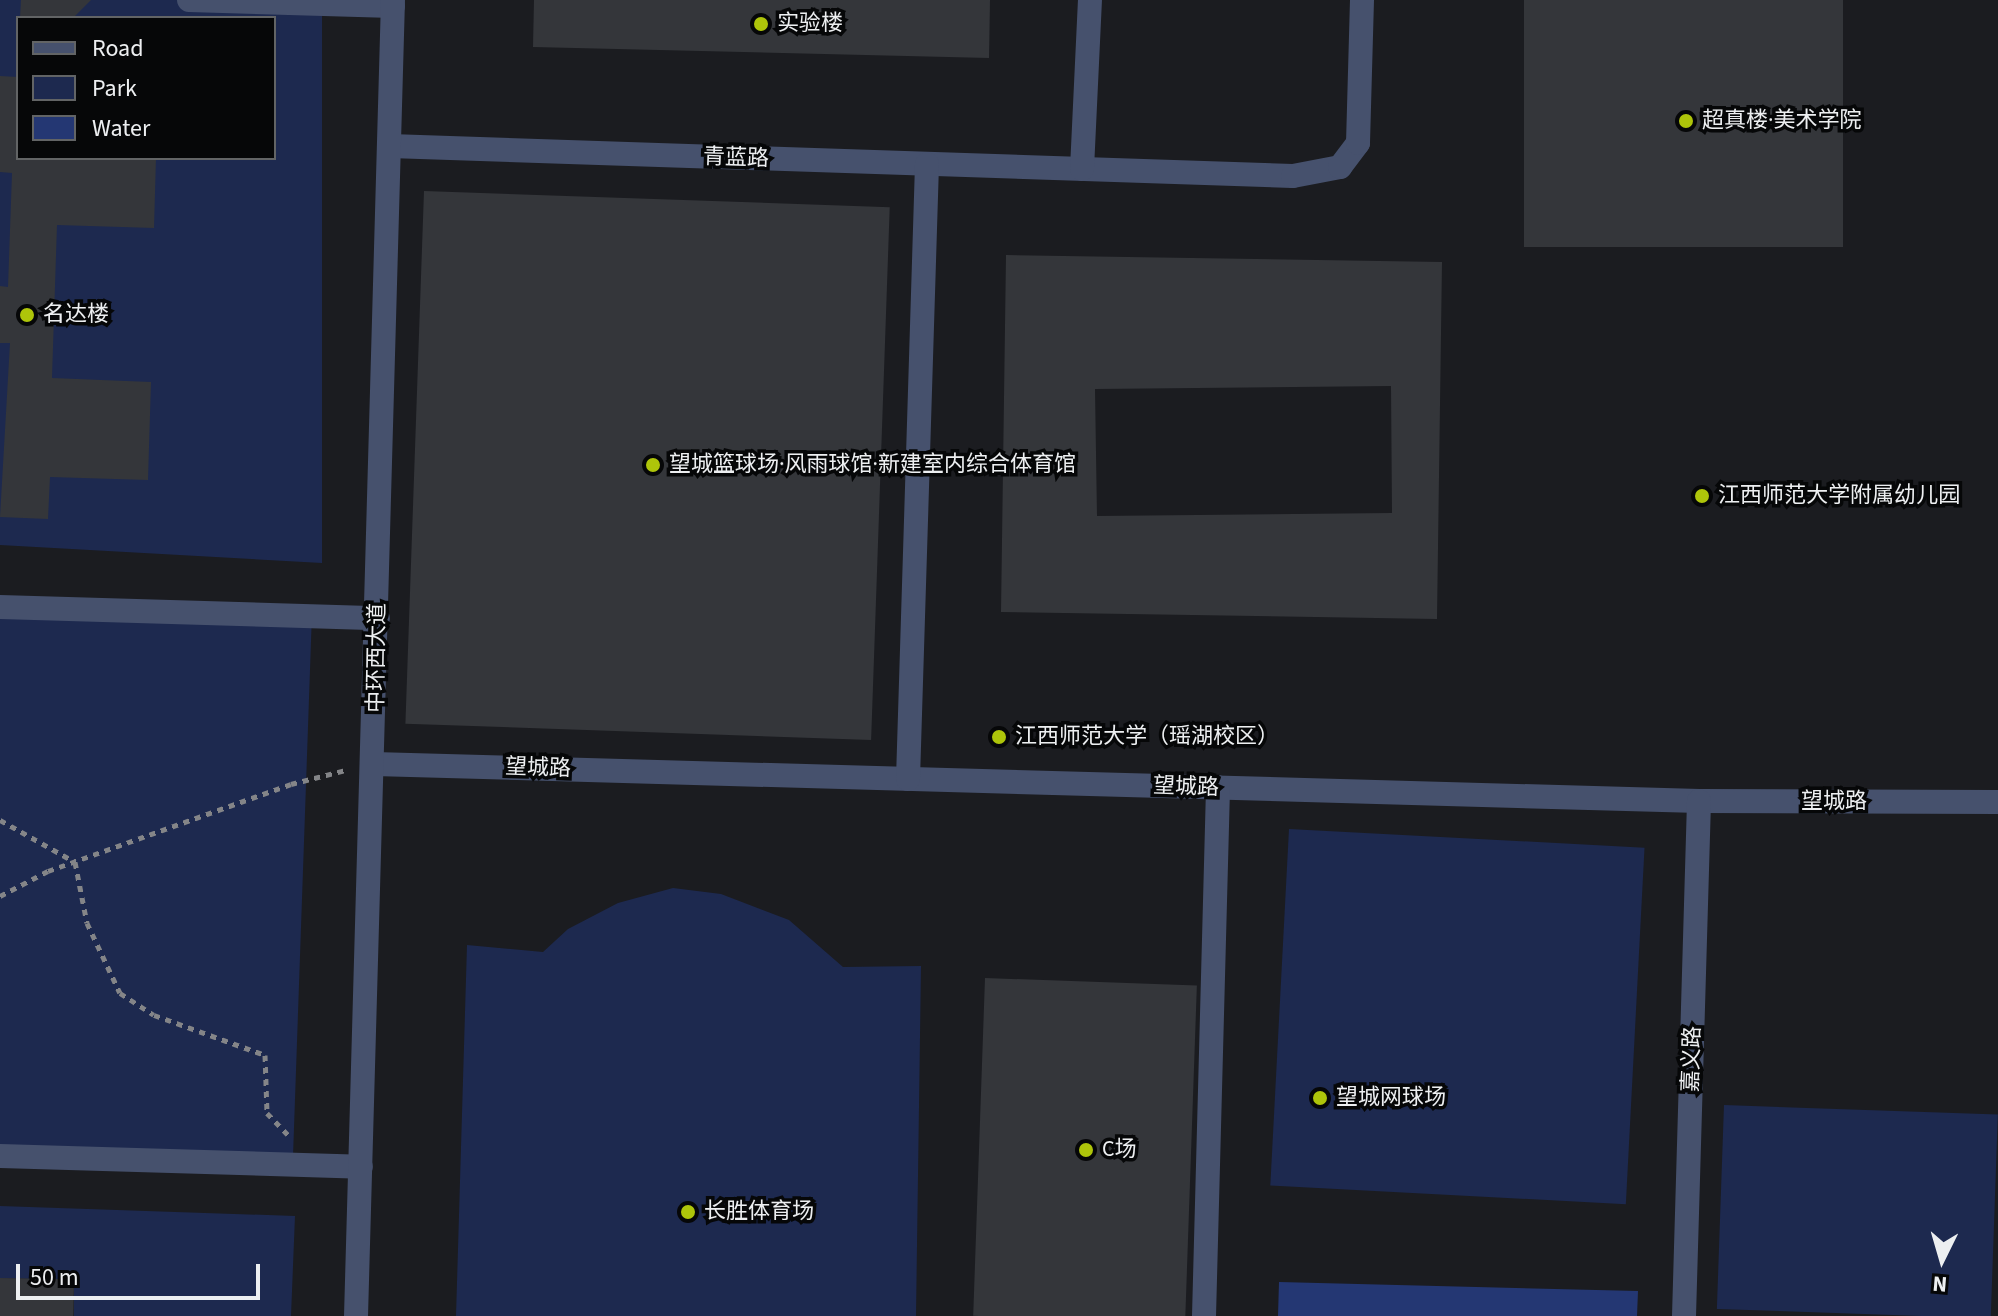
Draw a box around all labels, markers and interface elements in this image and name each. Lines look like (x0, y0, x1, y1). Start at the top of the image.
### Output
place label: 实验楼 (777, 11, 843, 37)
marker: 实验楼 (752, 15, 770, 33)
legend (16, 16, 276, 160)
text: Road (92, 31, 144, 66)
text: Park (92, 71, 137, 106)
place label: 超真楼·美术学院 (1702, 108, 1861, 134)
text: Water (92, 111, 150, 146)
marker: 超真楼·美术学院 (1677, 112, 1695, 130)
street label: 青蓝路 (703, 144, 769, 172)
place label: 名达楼 (43, 302, 109, 328)
marker: 名达楼 (18, 306, 36, 324)
place label: 望城篮球场·风雨球馆·新建室内综合体育馆 (669, 452, 1076, 478)
marker: 望城篮球场·风雨球馆·新建室内综合体育馆 (644, 456, 662, 474)
place label: 江西师范大学附属幼儿园 (1718, 483, 1960, 509)
marker: 江西师范大学附属幼儿园 (1693, 487, 1711, 505)
street label: 中环西大道 (363, 603, 391, 713)
place label: 江西师范大学（瑶湖校区） (1015, 724, 1279, 750)
marker: 江西师范大学（瑶湖校区） (990, 728, 1008, 746)
street label: 望城路 (505, 754, 571, 782)
street label: 望城路 (1153, 773, 1219, 801)
street label: 望城路 (1801, 789, 1867, 815)
street label: 嘉义路 (1678, 1026, 1706, 1092)
place label: 望城网球场 (1336, 1085, 1446, 1111)
marker: 望城网球场 (1311, 1089, 1329, 1107)
place label: C场 (1102, 1137, 1137, 1163)
marker: C场 (1077, 1141, 1095, 1159)
place label: 长胜体育场 (704, 1199, 814, 1225)
marker: 长胜体育场 (679, 1203, 697, 1221)
north arrow (1902, 1220, 1982, 1300)
scale bar (20, 1248, 264, 1298)
text: 50 m (30, 1260, 79, 1295)
text: N (1931, 1267, 1949, 1300)

